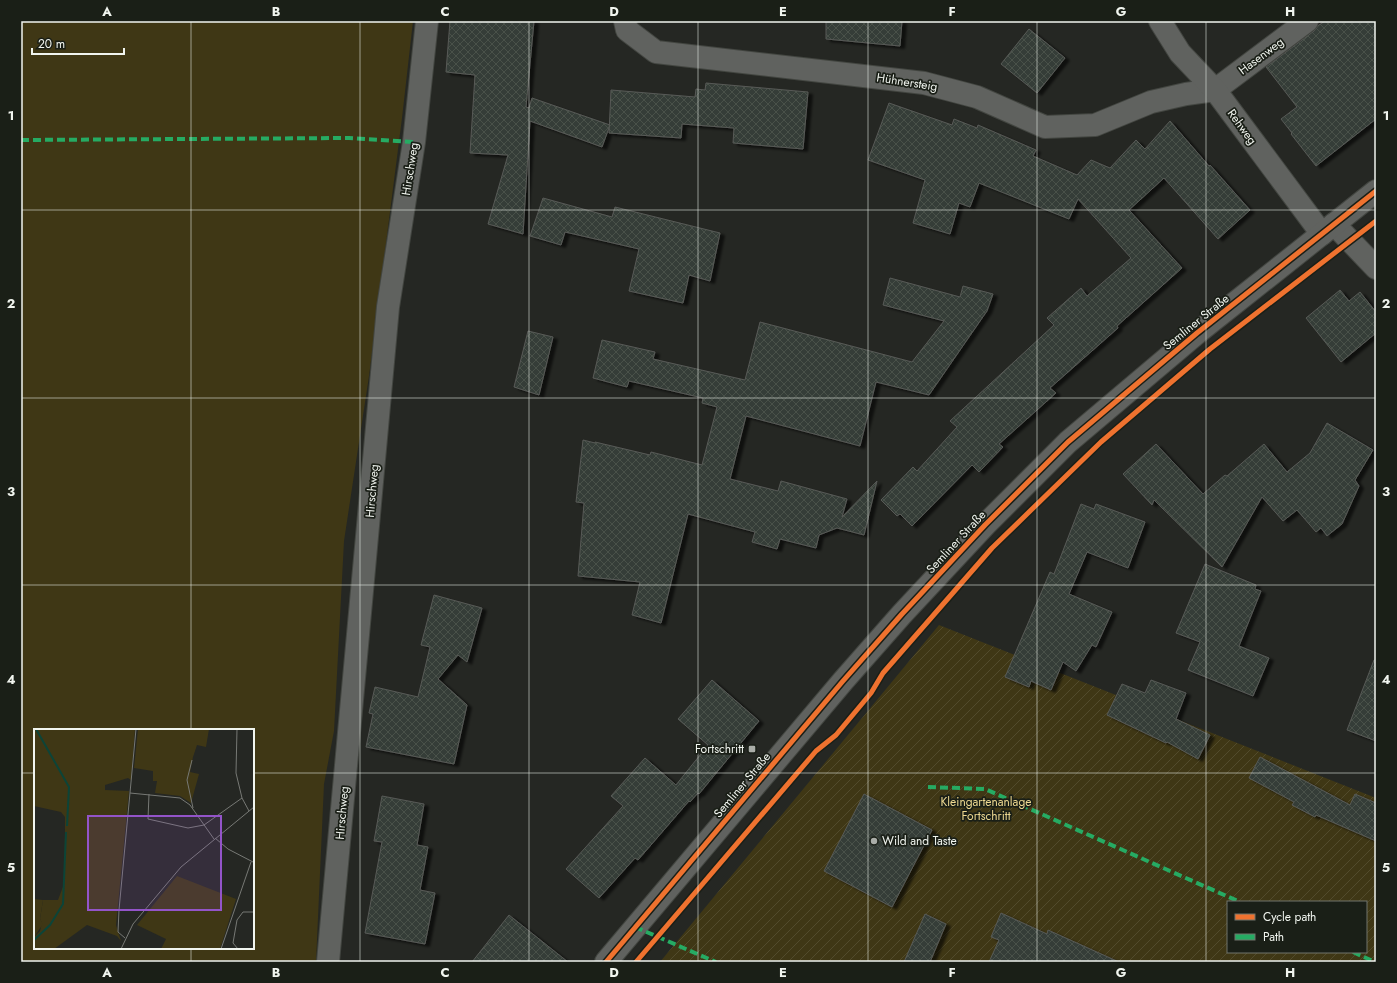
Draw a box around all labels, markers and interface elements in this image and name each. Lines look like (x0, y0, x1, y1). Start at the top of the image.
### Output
text: A (101, 2, 112, 21)
text: B (272, 2, 281, 21)
text: C (440, 2, 450, 21)
text: D (609, 2, 619, 21)
text: E (779, 2, 787, 21)
text: F (948, 2, 956, 21)
text: G (1116, 2, 1127, 21)
text: H (1285, 2, 1295, 21)
scale bar (32, 30, 124, 56)
street label: Hasenweg (1235, 33, 1287, 79)
text: 20 m (38, 35, 65, 53)
street label: Hühnersteig (875, 68, 939, 96)
street label: Rehweg (1223, 105, 1261, 149)
text: 1 (8, 106, 14, 125)
text: 1 (1383, 106, 1389, 125)
street label: Hirschweg (397, 141, 423, 197)
street label: Semliner Straße (1159, 290, 1233, 354)
text: 2 (7, 294, 15, 313)
text: 2 (1382, 294, 1390, 313)
street label: Hirschweg (361, 463, 383, 519)
text: 3 (7, 482, 15, 501)
text: 3 (1382, 482, 1390, 501)
street label: Semliner Straße (922, 506, 990, 578)
text: 4 (6, 670, 16, 689)
text: 4 (1381, 670, 1391, 689)
inset map (34, 729, 254, 949)
place label: Fortschritt (695, 740, 744, 758)
marker: Fortschritt (747, 744, 757, 754)
street label: Semliner Straße (709, 748, 775, 822)
street label: Hirschweg (331, 785, 353, 841)
park label: Kleingartenanlage Fortschritt (941, 793, 1031, 825)
place label: Wild and Taste (882, 832, 957, 850)
marker: Wild and Taste (869, 836, 879, 846)
text: 5 (7, 858, 15, 877)
text: 5 (1382, 858, 1390, 877)
legend (1227, 901, 1367, 953)
text: Cycle path (1263, 908, 1316, 926)
text: Path (1263, 928, 1284, 946)
text: A (101, 963, 112, 982)
text: B (272, 963, 281, 982)
text: C (440, 963, 450, 982)
text: D (609, 963, 619, 982)
text: E (779, 963, 787, 982)
text: F (948, 963, 956, 982)
text: G (1116, 963, 1127, 982)
text: H (1285, 963, 1295, 982)

